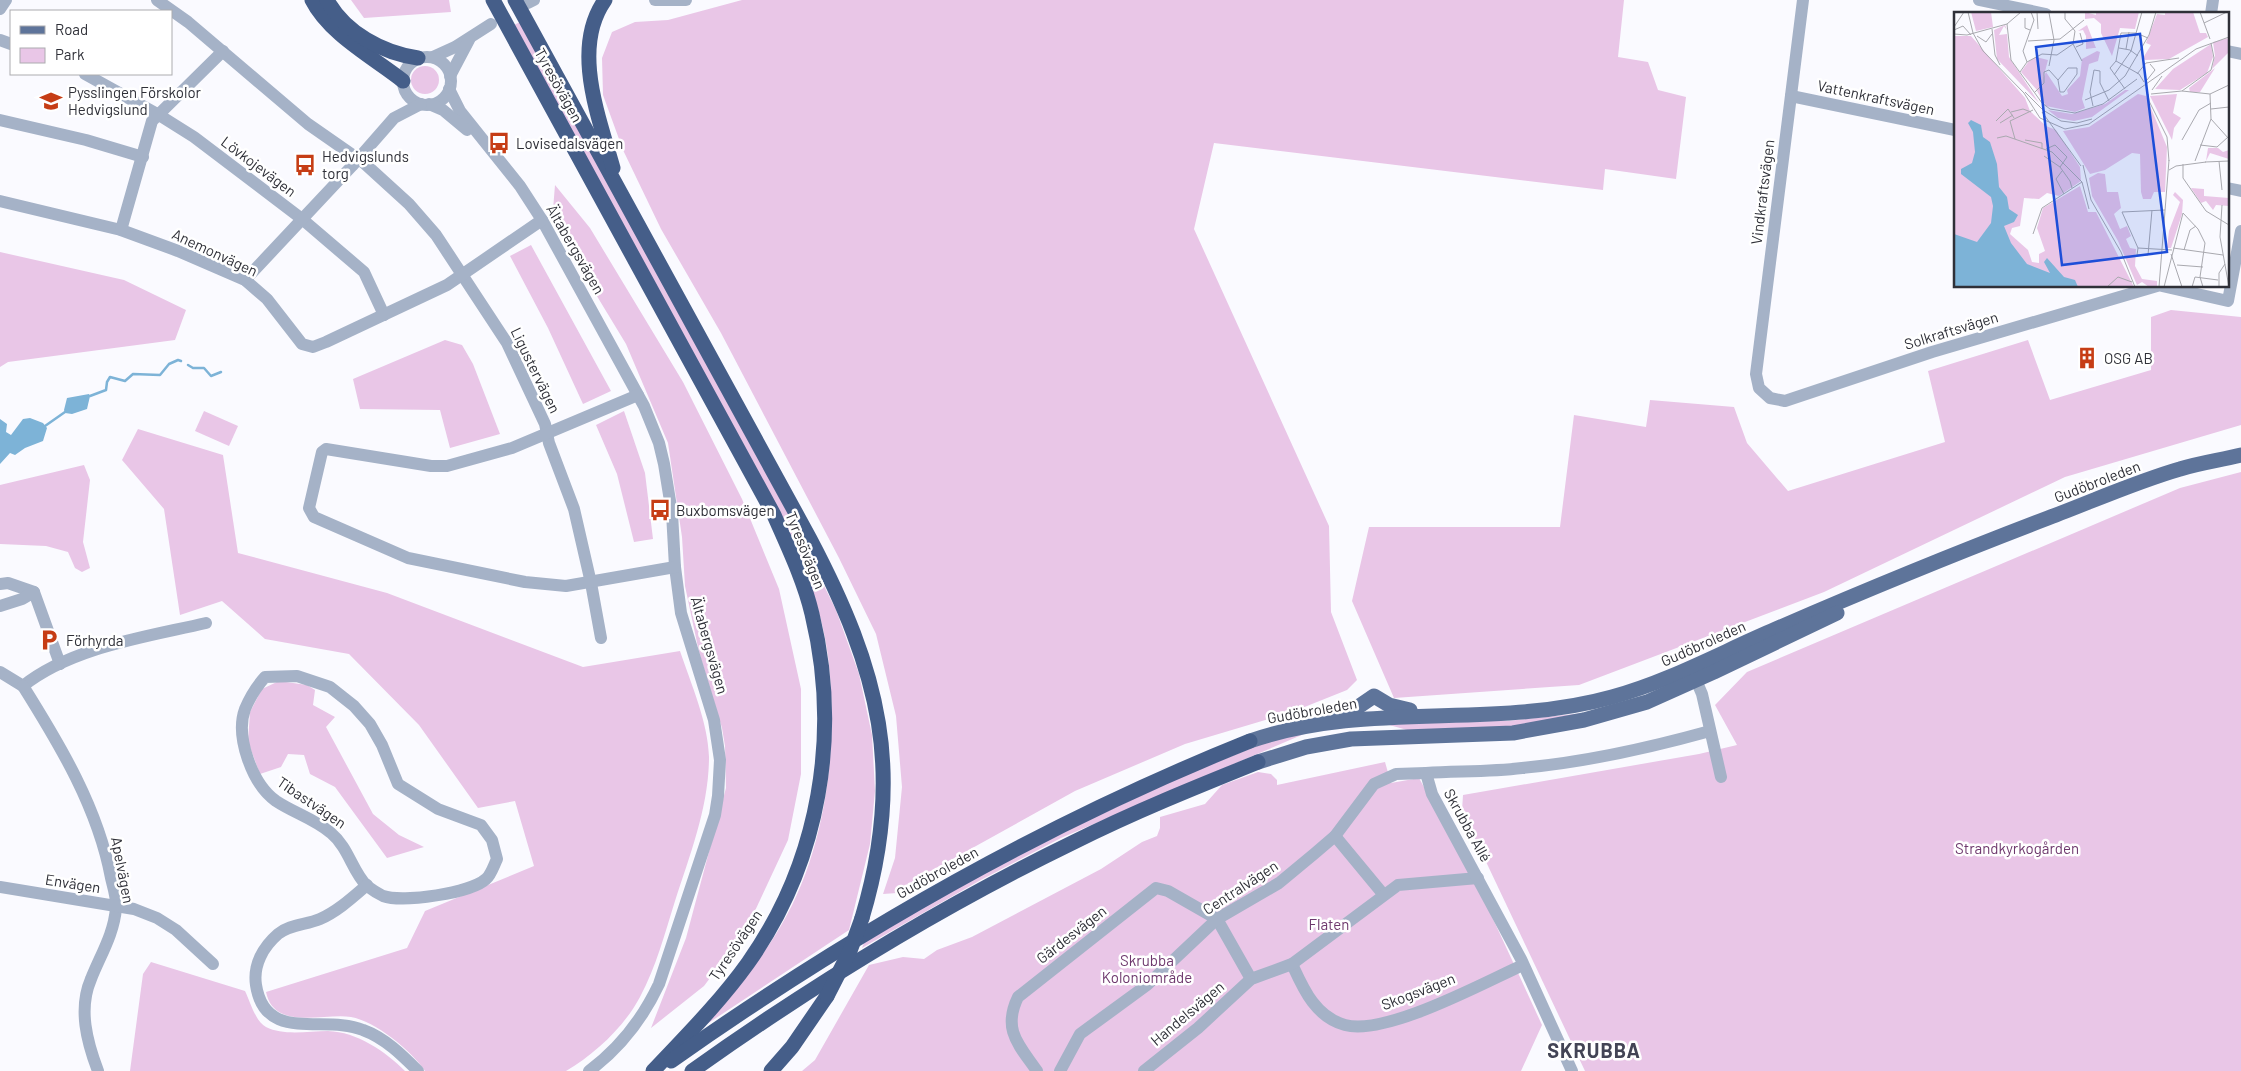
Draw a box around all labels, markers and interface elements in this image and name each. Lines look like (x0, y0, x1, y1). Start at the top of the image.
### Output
legend (10, 10, 172, 75)
inset map (1954, 12, 2228, 288)
text: Road (55, 20, 88, 38)
text: Park (55, 45, 85, 63)
street label: Tyresövägen (531, 45, 587, 125)
street label: Vattenkraftsvägen (1816, 76, 1936, 118)
place label: Pysslingen Förskolor Hedvigslund (68, 83, 202, 118)
school or university icon: Pysslingen Förskolor Hedvigslund (38, 88, 64, 114)
bus stop icon: Lovisedalsvägen (486, 130, 512, 156)
street label: Lövkojevägen (218, 132, 300, 200)
place label: Lovisedalsvägen (516, 134, 623, 152)
street label: Vindkraftsvägen (1747, 138, 1777, 246)
place label: Hedvigslunds torg (322, 147, 409, 182)
bus stop icon: Hedvigslunds torg (292, 152, 318, 178)
street label: Ältabergsvägen (543, 201, 609, 297)
street label: Anemonvägen (169, 224, 261, 280)
street label: Solkraftsvägen (1902, 307, 2000, 353)
street label: Ligustervägen (507, 324, 565, 416)
building icon: OSG AB (2074, 345, 2100, 371)
place label: OSG AB (2104, 349, 2153, 367)
street label: Gudöbroleden (2051, 456, 2143, 506)
bus stop icon: Buxbomsvägen (647, 497, 673, 523)
place label: Buxbomsvägen (676, 501, 775, 519)
street label: Tyresövägen (782, 509, 830, 591)
street label: Ältabergsvägen (688, 594, 732, 696)
street label: Gudöbroleden (1658, 616, 1748, 670)
parking icon: Förhyrda (36, 627, 62, 653)
place label: Förhyrda (66, 631, 124, 649)
street label: Gudöbroleden (1266, 693, 1358, 727)
street label: Tibastvägen (274, 772, 350, 832)
street label: Skrubba Allé (1441, 785, 1495, 865)
street label: Apelvägen (108, 835, 138, 905)
park label: Strandkyrkogården (1955, 839, 2079, 857)
street label: Gudöbroleden (893, 842, 981, 902)
street label: Centralvägen (1199, 856, 1281, 918)
street label: Envägen (44, 870, 102, 896)
street label: Gärdesvägen (1033, 901, 1109, 967)
street label: Tyresövägen (705, 906, 765, 984)
park label: Flaten (1309, 915, 1349, 933)
park label: Skrubba Koloniområde (1102, 951, 1192, 986)
street label: Skogsvägen (1379, 969, 1457, 1013)
street label: Handelsvägen (1147, 977, 1227, 1049)
district label: SKRUBBA (1547, 1038, 1641, 1062)

